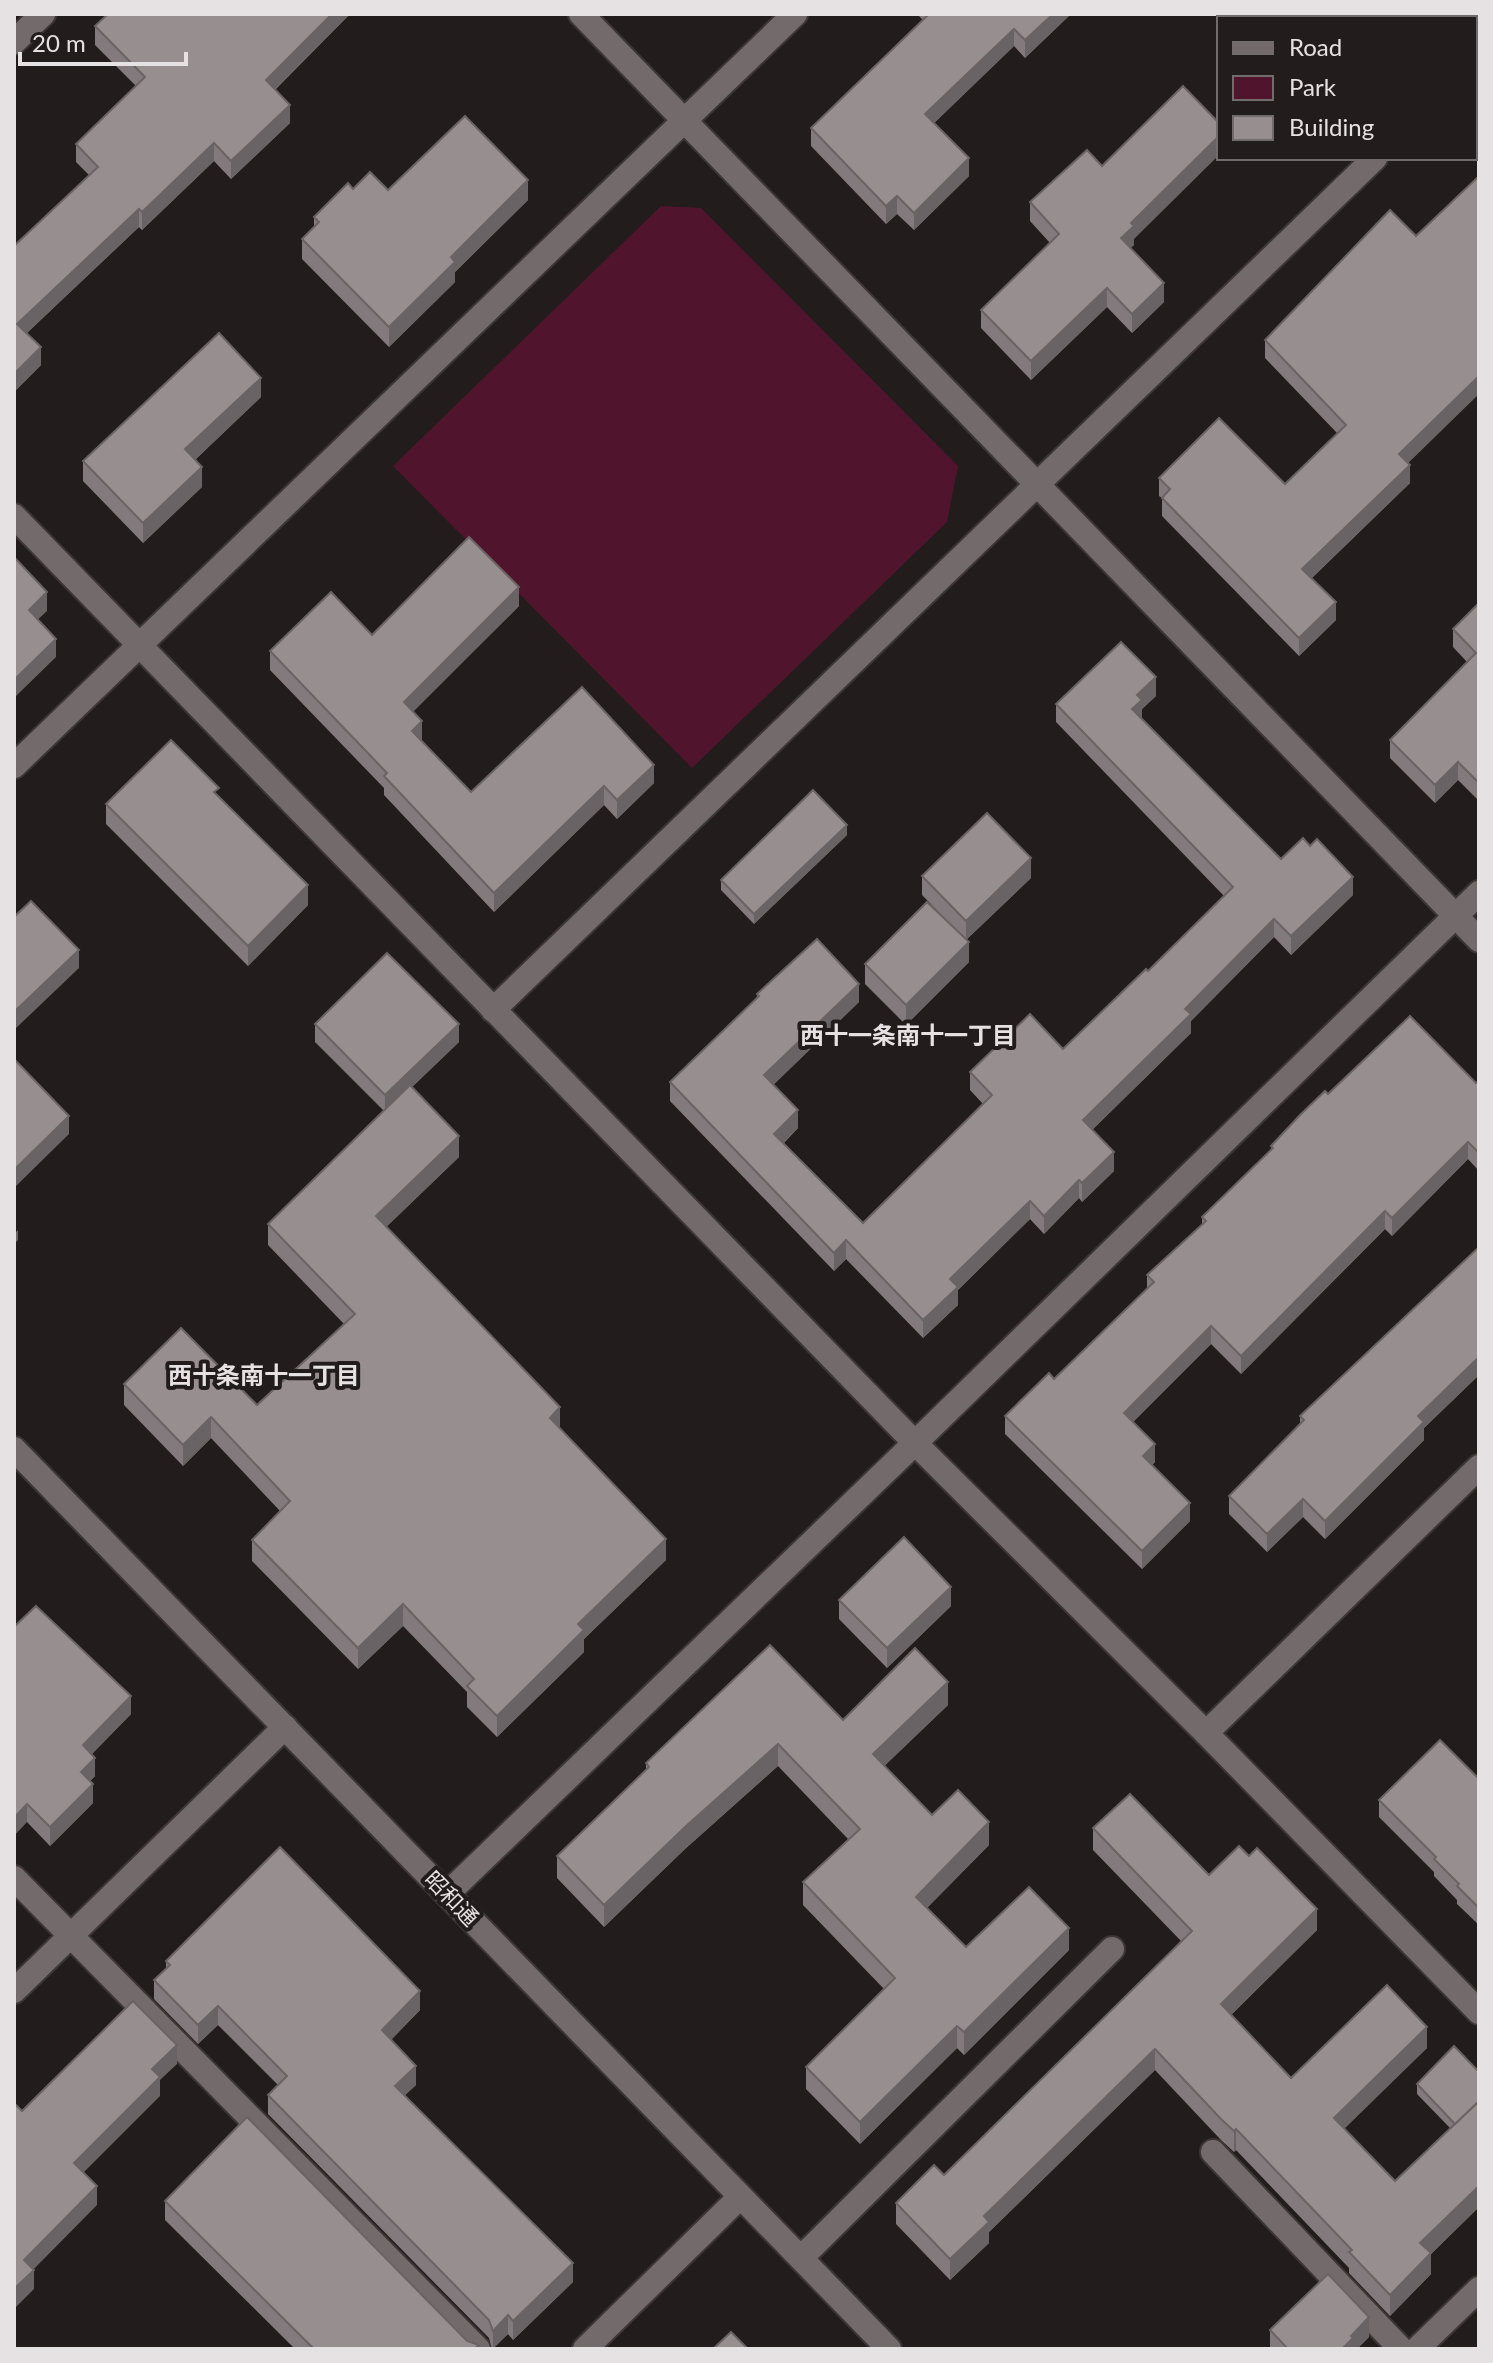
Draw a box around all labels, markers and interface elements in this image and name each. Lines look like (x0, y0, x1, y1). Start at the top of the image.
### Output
scale bar (20, 16, 186, 66)
legend (1217, 16, 1477, 160)
text: 20 m (32, 28, 86, 57)
text: Road (1289, 32, 1342, 61)
text: Park (1289, 72, 1337, 101)
text: Building (1289, 112, 1374, 141)
district label: 西十一条南十一丁目 (800, 1020, 1016, 1049)
district label: 西十条南十一丁目 (168, 1360, 360, 1389)
street label: 昭和通 (419, 1865, 485, 1931)

